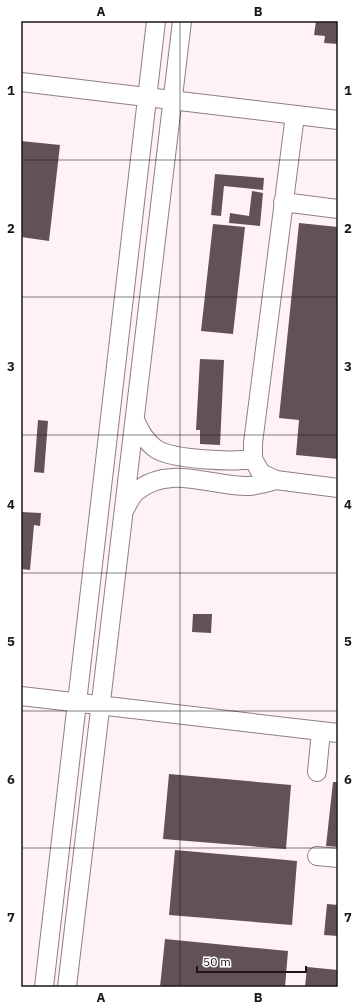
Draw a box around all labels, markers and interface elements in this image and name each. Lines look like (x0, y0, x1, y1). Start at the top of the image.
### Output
text: A (97, 3, 106, 20)
text: B (254, 3, 263, 20)
text: 1 (7, 82, 15, 99)
text: 1 (344, 82, 352, 99)
text: 2 (7, 220, 15, 237)
text: 2 (344, 220, 352, 237)
text: 3 (7, 358, 15, 375)
text: 3 (344, 358, 352, 375)
text: 4 (7, 496, 15, 513)
text: 4 (344, 496, 352, 513)
text: 5 (7, 633, 15, 650)
text: 5 (344, 633, 352, 650)
text: 6 (7, 771, 15, 788)
text: 6 (344, 771, 352, 788)
text: 7 (7, 909, 15, 926)
text: 7 (344, 909, 352, 926)
scale bar (197, 948, 306, 974)
text: 50 m (203, 954, 231, 969)
text: A (97, 989, 106, 1006)
text: B (254, 989, 263, 1006)

